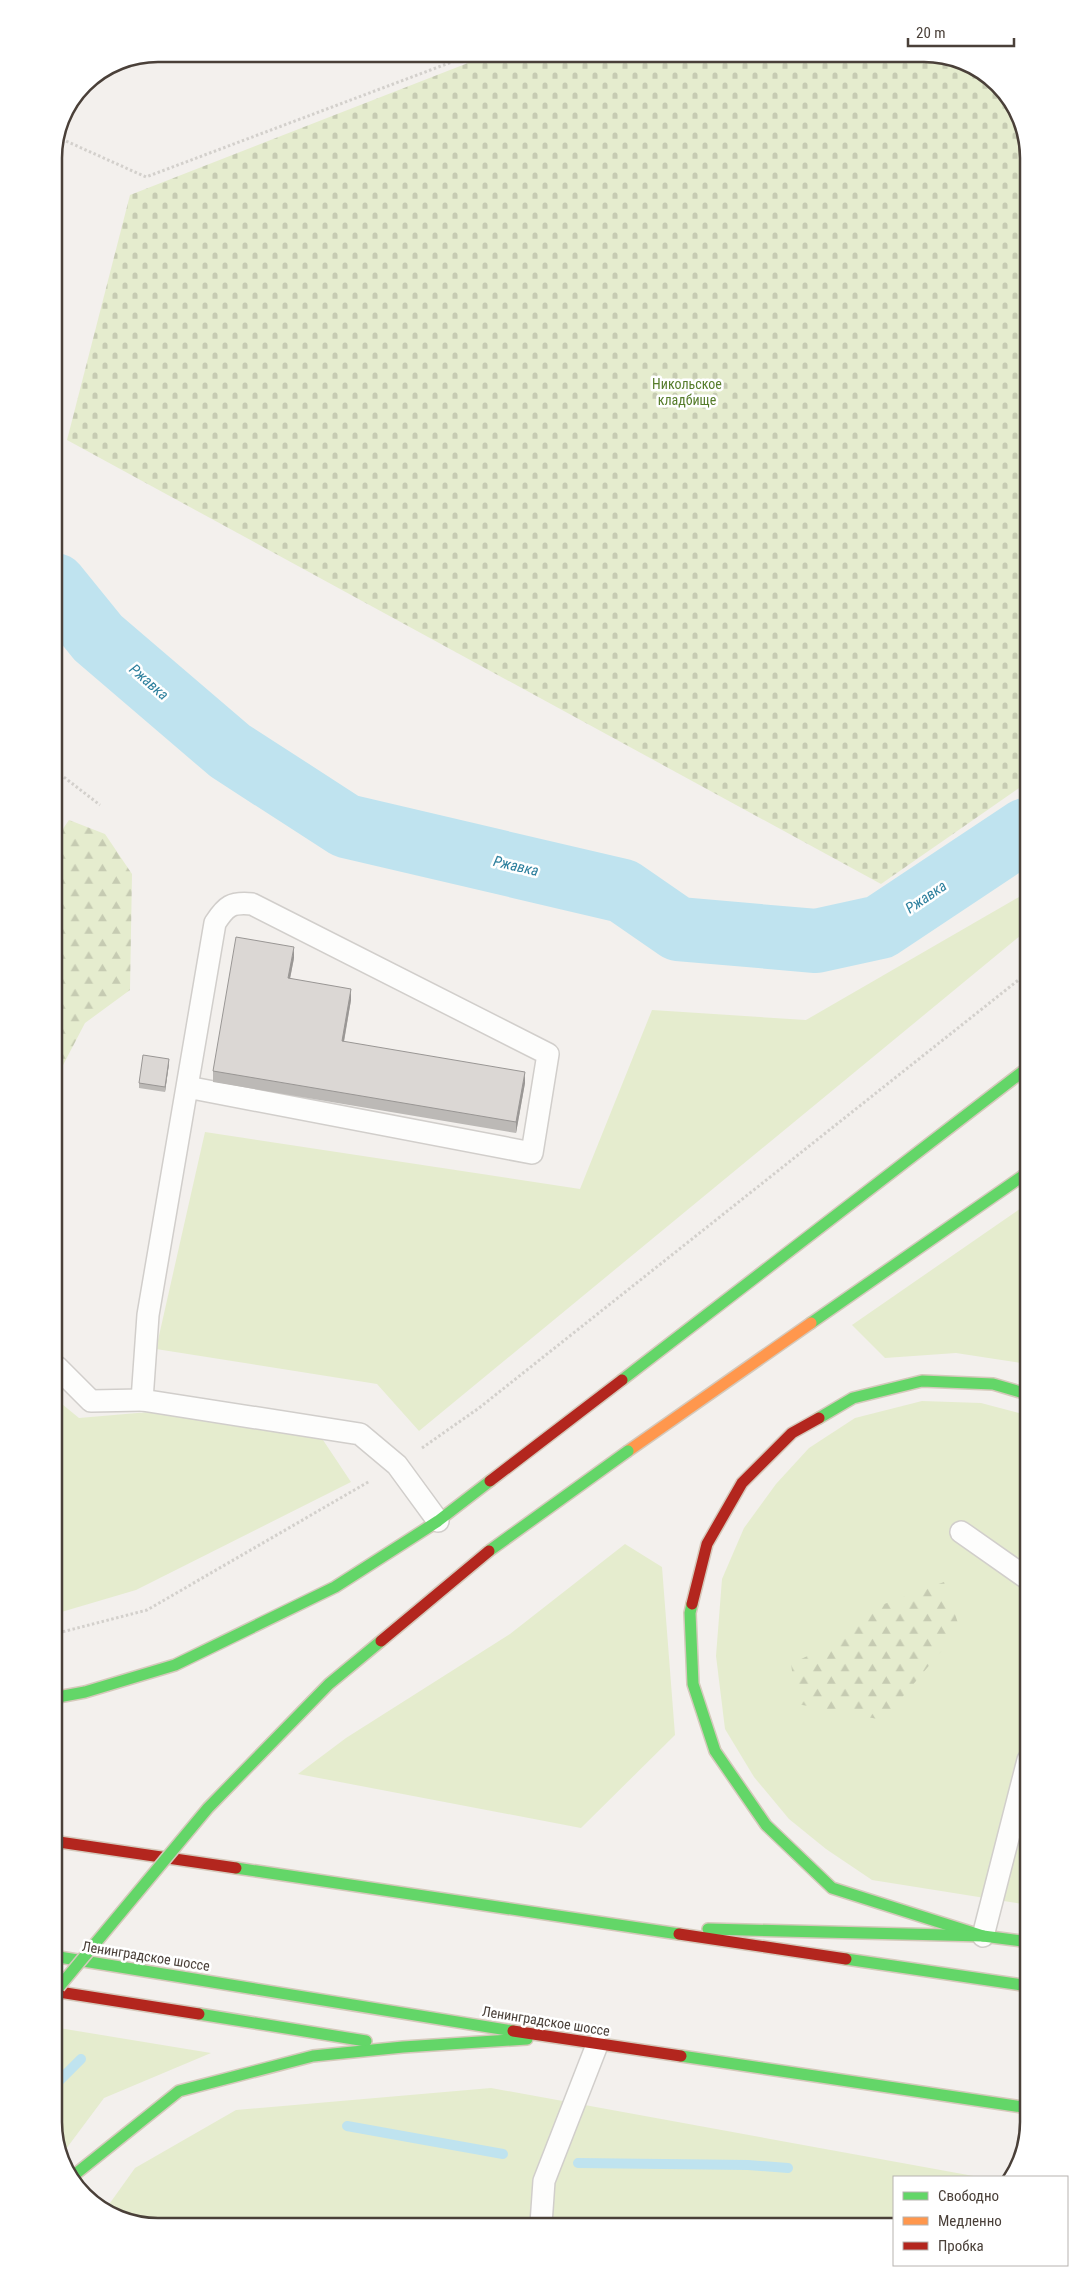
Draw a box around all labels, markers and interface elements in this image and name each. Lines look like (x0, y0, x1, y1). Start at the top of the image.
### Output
scale bar (908, 15, 1014, 47)
text: 20 m (916, 24, 946, 42)
park label: Никольское кладбище (652, 376, 722, 408)
water label: Ржавка (126, 660, 172, 704)
water label: Ржавка (492, 852, 540, 880)
water label: Ржавка (902, 877, 950, 917)
street label: Ленинградское шоссе (81, 1938, 211, 1974)
street label: Ленинградское шоссе (481, 2003, 611, 2039)
legend (893, 2176, 1068, 2266)
text: Свободно (938, 2187, 999, 2205)
text: Медленно (938, 2212, 1002, 2230)
text: Пробка (938, 2237, 984, 2255)

